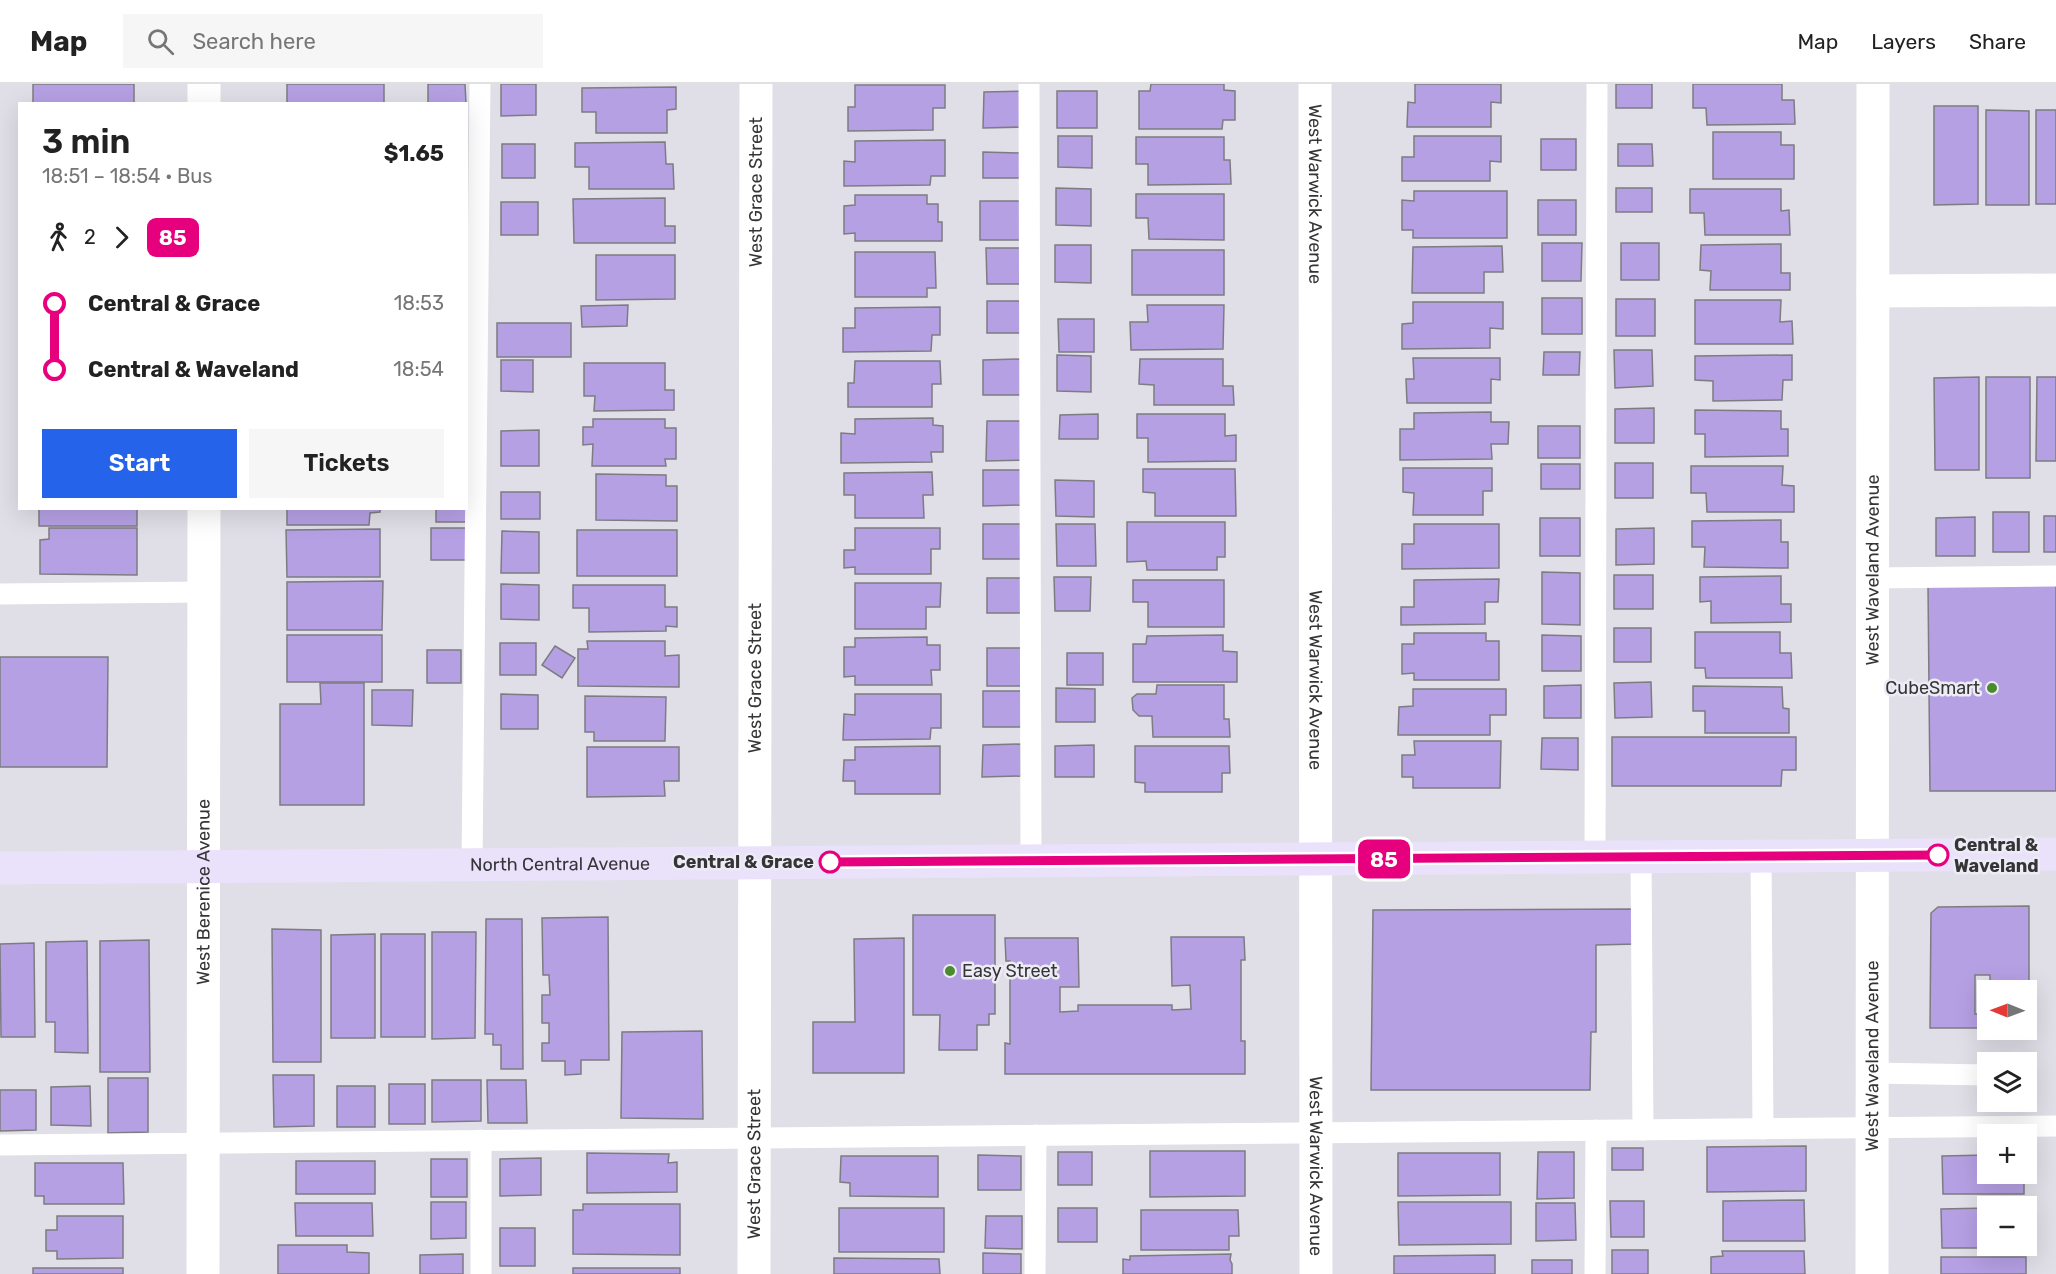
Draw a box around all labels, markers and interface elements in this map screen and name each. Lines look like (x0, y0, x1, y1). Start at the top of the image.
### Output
search box (123, 14, 543, 68)
text: Map (30, 25, 87, 58)
icon: search (144, 25, 177, 58)
text: Search here (192, 28, 316, 55)
text: Map (1797, 29, 1838, 54)
text: Layers (1871, 29, 1936, 54)
text: Share (1969, 29, 2026, 54)
street label: West Warwick Avenue (1304, 104, 1326, 284)
street label: West Grace Street (745, 117, 767, 267)
text: 3 min (42, 122, 130, 161)
text: $1.65 (384, 140, 444, 167)
text: 18:51 – 18:54 · Bus (42, 164, 213, 188)
icon: walk (42, 221, 75, 254)
icon: forward (105, 221, 138, 254)
text: 2 (84, 225, 96, 249)
text: 85 (159, 225, 187, 250)
text: Central & Grace (88, 290, 260, 317)
text: 18:53 (394, 291, 444, 315)
text: Central & Waveland (88, 356, 299, 383)
text: 18:54 (393, 357, 444, 381)
button: Start (42, 429, 237, 498)
button: Tickets (249, 429, 444, 498)
street label: West Waveland Avenue (1862, 474, 1884, 666)
street label: West Warwick Avenue (1304, 590, 1327, 770)
street label: West Grace Street (744, 603, 766, 753)
place label: CubeSmart (1885, 677, 1980, 699)
marker: CubeSmart (1985, 681, 1999, 695)
street label: West Berenice Avenue (192, 799, 215, 985)
place label: Central & Waveland (1954, 834, 2039, 877)
line badge: 85 (1357, 840, 1411, 878)
marker: Central & Waveland (1927, 844, 1949, 866)
text: 85 (1370, 847, 1398, 872)
place label: Central & Grace (673, 851, 814, 873)
marker: Central & Grace (819, 851, 841, 873)
street label: North Central Avenue (470, 853, 650, 876)
place label: Easy Street (962, 960, 1058, 982)
street label: West Waveland Avenue (1861, 960, 1883, 1152)
marker: Easy Street (943, 964, 957, 978)
north arrow (1977, 980, 2037, 1040)
map controls (1977, 980, 2037, 1256)
button: layers (1977, 1052, 2037, 1112)
street label: West Warwick Avenue (1305, 1076, 1327, 1256)
street label: West Grace Street (743, 1089, 765, 1239)
button: + (1977, 1124, 2037, 1184)
button: − (1977, 1196, 2037, 1256)

